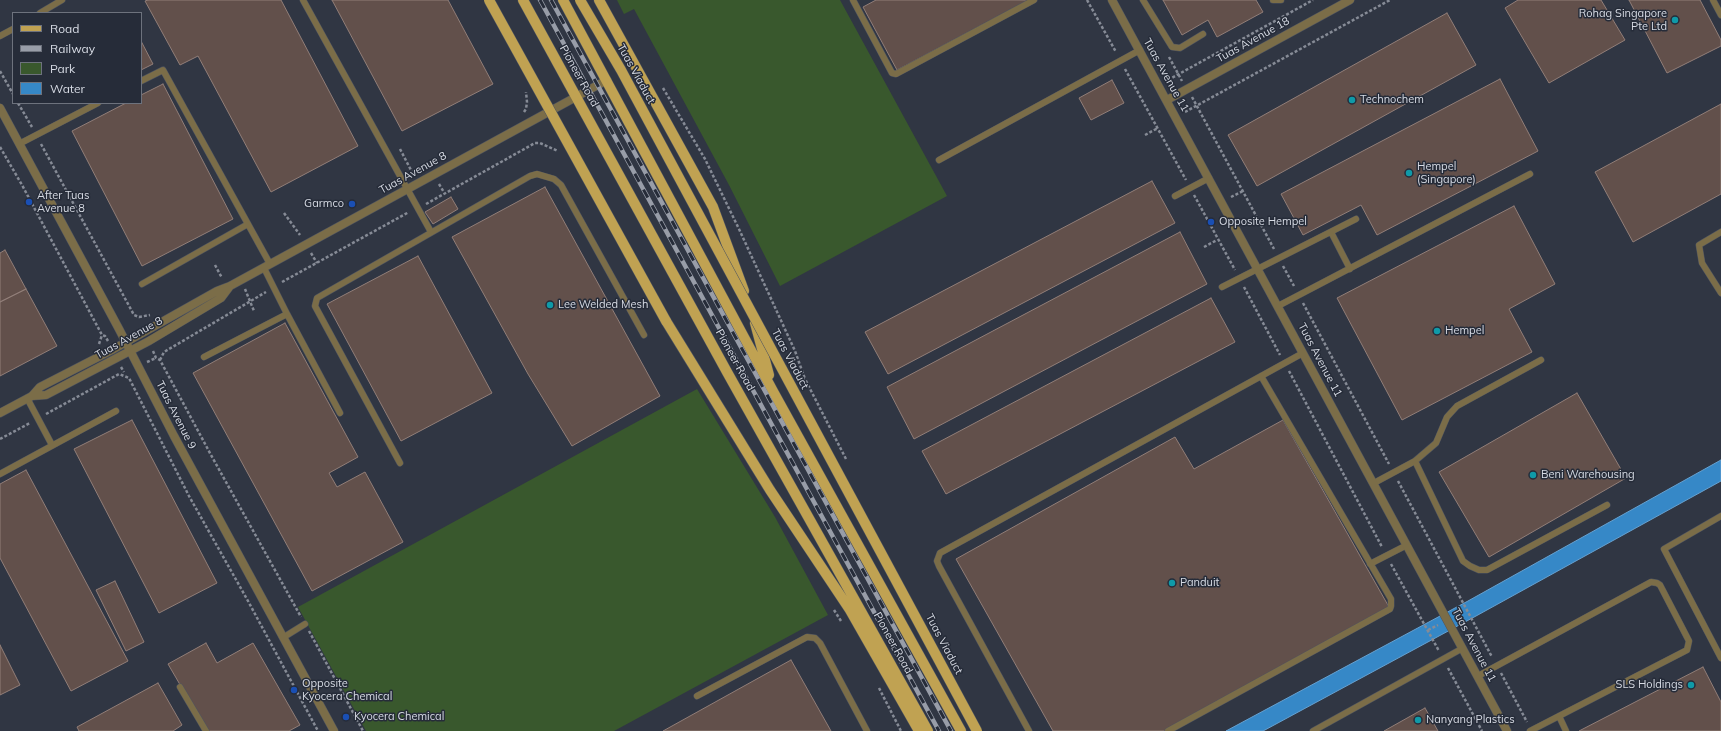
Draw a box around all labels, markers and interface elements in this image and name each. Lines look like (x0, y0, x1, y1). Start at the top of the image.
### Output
place label: Rohag Singapore Pte Ltd (1579, 7, 1667, 33)
legend (12, 12, 142, 104)
street label: Tuas Avenue 18 (1214, 14, 1292, 66)
marker: Rohag Singapore Pte Ltd (1670, 15, 1680, 25)
text: Road (50, 21, 79, 36)
street label: Tuas Avenue 11 (1140, 36, 1192, 114)
text: Railway (50, 41, 95, 56)
street label: Tuas Viaduct (614, 42, 658, 106)
street label: Pioneer Road (557, 43, 601, 109)
text: Park (50, 61, 75, 76)
text: Water (50, 81, 85, 96)
place label: Technochem (1360, 93, 1424, 107)
marker: Technochem (1347, 95, 1357, 105)
street label: Tuas Avenue 8 (377, 149, 449, 197)
place label: Hempel (Singapore) (1417, 160, 1476, 186)
marker: Hempel (Singapore) (1404, 168, 1414, 178)
place label: After Tuas Avenue 8 (37, 189, 89, 215)
marker: After Tuas Avenue 8 (24, 197, 34, 207)
place label: Garmco (304, 197, 344, 211)
marker: Garmco (347, 199, 357, 209)
place label: Opposite Hempel (1219, 215, 1307, 229)
marker: Opposite Hempel (1206, 217, 1216, 227)
place label: Lee Welded Mesh (558, 298, 648, 312)
marker: Lee Welded Mesh (545, 300, 555, 310)
street label: Tuas Avenue 8 (93, 314, 165, 362)
street label: Tuas Avenue 11 (1295, 321, 1345, 399)
place label: Hempel (1445, 324, 1484, 338)
marker: Hempel (1432, 326, 1442, 336)
street label: Pioneer Road (713, 327, 757, 393)
street label: Tuas Viaduct (769, 327, 811, 391)
street label: Tuas Avenue 9 (153, 379, 199, 451)
place label: Beni Warehousing (1541, 468, 1635, 482)
marker: Beni Warehousing (1528, 470, 1538, 480)
place label: Panduit (1180, 576, 1219, 590)
marker: Panduit (1167, 578, 1177, 588)
street label: Tuas Avenue 11 (1449, 606, 1499, 684)
street label: Pioneer Road (871, 610, 915, 676)
street label: Tuas Viaduct (923, 612, 965, 676)
place label: Opposite Kyocera Chemical (302, 677, 392, 703)
place label: SLS Holdings (1616, 678, 1683, 692)
marker: SLS Holdings (1686, 680, 1696, 690)
marker: Opposite Kyocera Chemical (289, 685, 299, 695)
place label: Kyocera Chemical (354, 710, 444, 724)
marker: Kyocera Chemical (341, 712, 351, 722)
place label: Nanyang Plastics (1426, 713, 1515, 727)
marker: Nanyang Plastics (1413, 715, 1423, 725)

